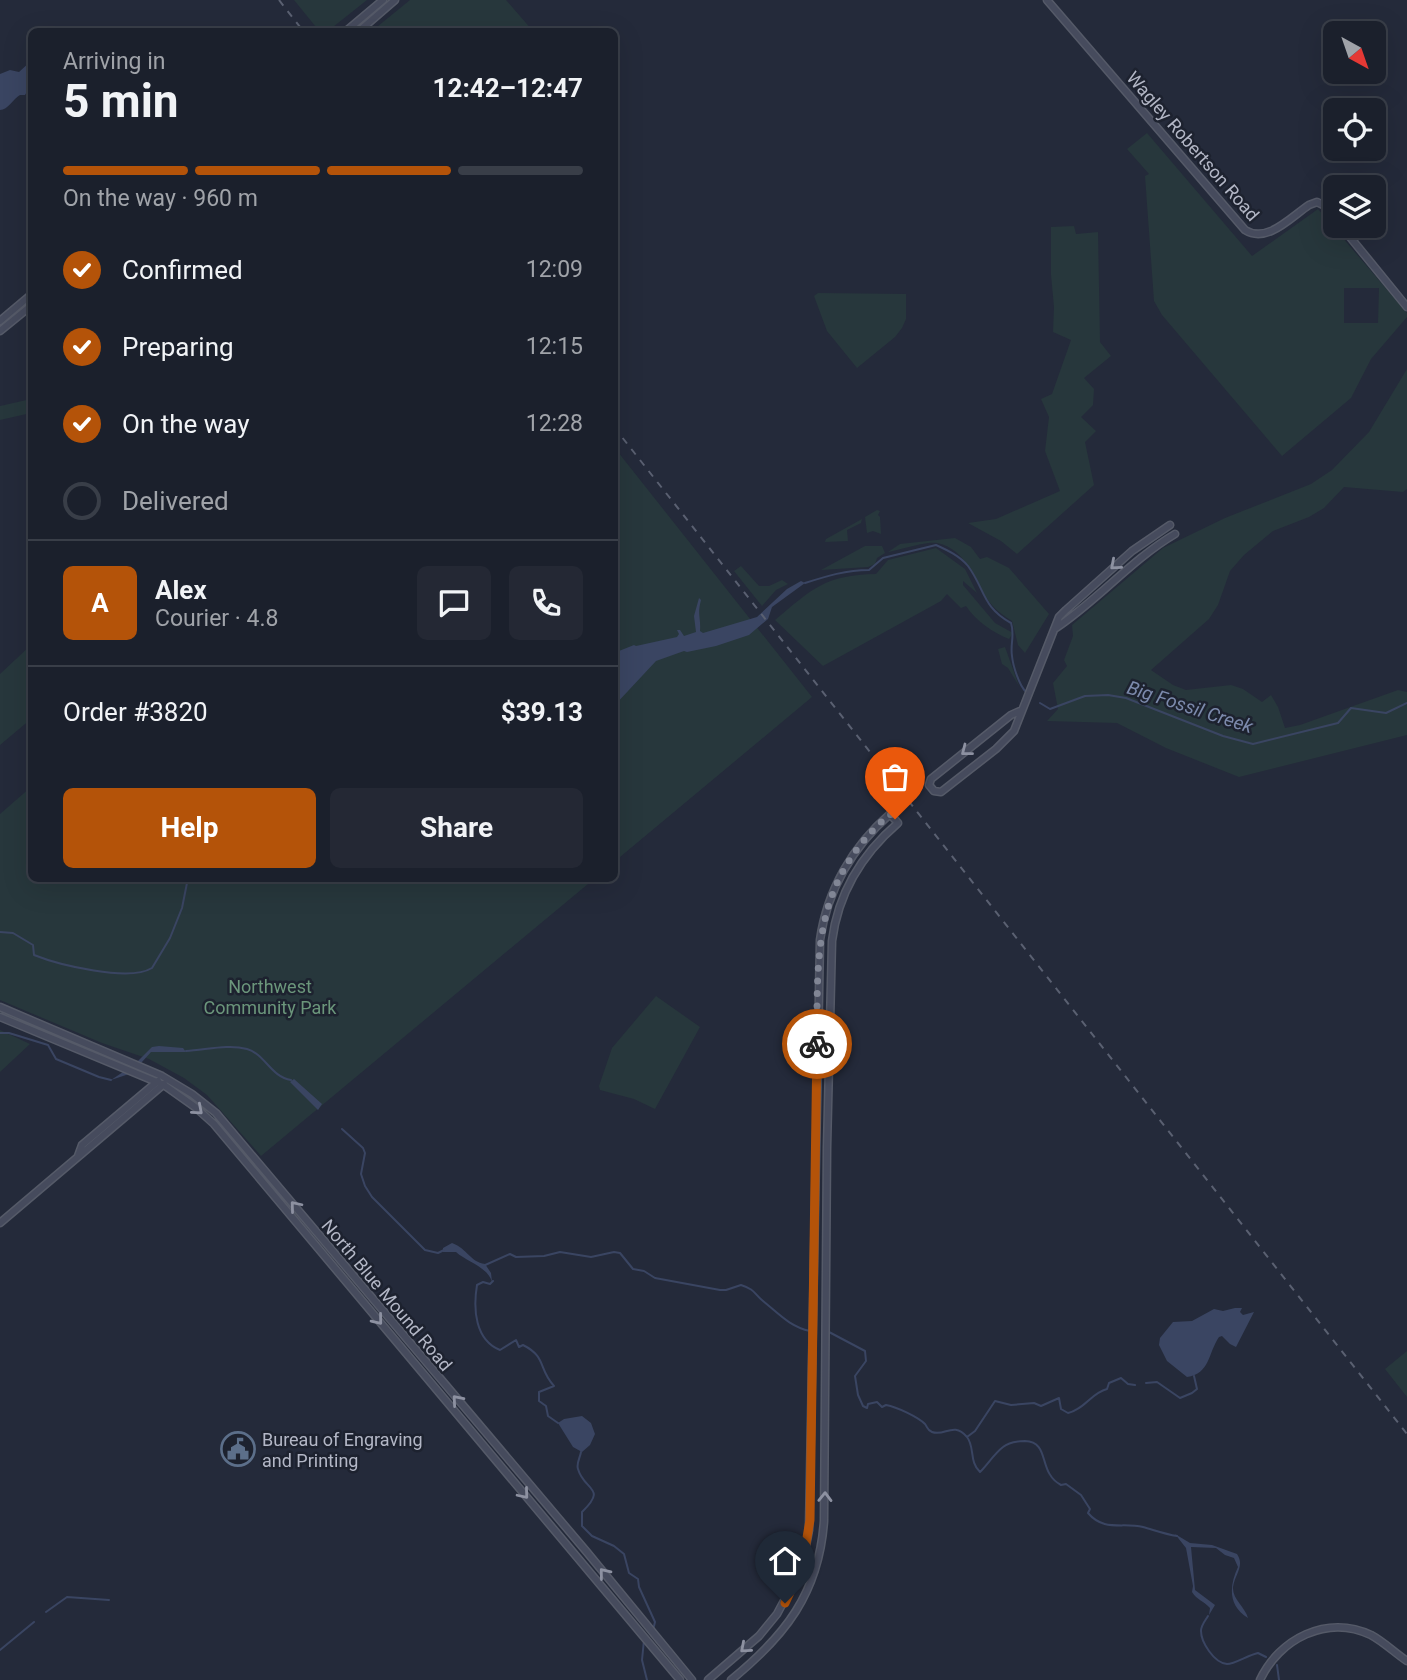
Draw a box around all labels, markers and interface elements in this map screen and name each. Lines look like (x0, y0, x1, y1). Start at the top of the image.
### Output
north arrow (1323, 21, 1386, 84)
map controls (1323, 21, 1386, 238)
text: Arriving in (63, 48, 166, 75)
street label: Wagley Robertson Road (1122, 67, 1264, 225)
text: 12:42–12:47 (433, 73, 583, 103)
text: 5 min (63, 74, 179, 128)
button: locate (1323, 98, 1386, 161)
button: layers (1323, 175, 1386, 238)
text: On the way · 960 m (63, 185, 258, 212)
icon: check (63, 251, 101, 289)
text: Confirmed (122, 255, 243, 285)
text: 12:09 (526, 256, 583, 283)
icon: check (63, 328, 101, 366)
text: Preparing (122, 332, 234, 362)
text: 12:15 (526, 333, 583, 360)
icon: check (63, 405, 101, 443)
text: On the way (122, 409, 250, 439)
text: 12:28 (526, 410, 583, 437)
text: Delivered (122, 486, 229, 516)
one-way arrow (1111, 557, 1124, 569)
button: chat (417, 566, 491, 640)
button: phone (509, 566, 583, 640)
text: Alex (155, 575, 207, 605)
text: A (91, 588, 109, 618)
text: Courier · 4.8 (155, 605, 278, 632)
water label: Big Fossil Creek (1124, 676, 1257, 738)
text: Order #3820 (63, 697, 208, 727)
text: $39.13 (501, 697, 583, 727)
one-way arrow (961, 743, 973, 756)
pin (865, 747, 925, 819)
icon: bag (876, 758, 914, 796)
button: Help (63, 788, 316, 868)
button: Share (330, 788, 583, 868)
park label: Northwest Community Park (204, 976, 337, 1018)
courier (782, 1009, 852, 1079)
icon: bike (798, 1025, 836, 1063)
one-way arrow (190, 1102, 203, 1114)
one-way arrow (291, 1202, 303, 1215)
street label: North Blue Mound Road (318, 1215, 456, 1375)
one-way arrow (370, 1312, 383, 1324)
one-way arrow (453, 1395, 465, 1408)
place label: Bureau of Engraving and Printing (262, 1429, 423, 1471)
public building icon: Bureau of Engraving and Printing (219, 1430, 257, 1468)
one-way arrow (516, 1486, 528, 1499)
one-way arrow (817, 1491, 832, 1502)
pin (755, 1531, 815, 1603)
icon: home (766, 1542, 804, 1580)
one-way arrow (600, 1568, 613, 1581)
one-way arrow (740, 1640, 753, 1652)

